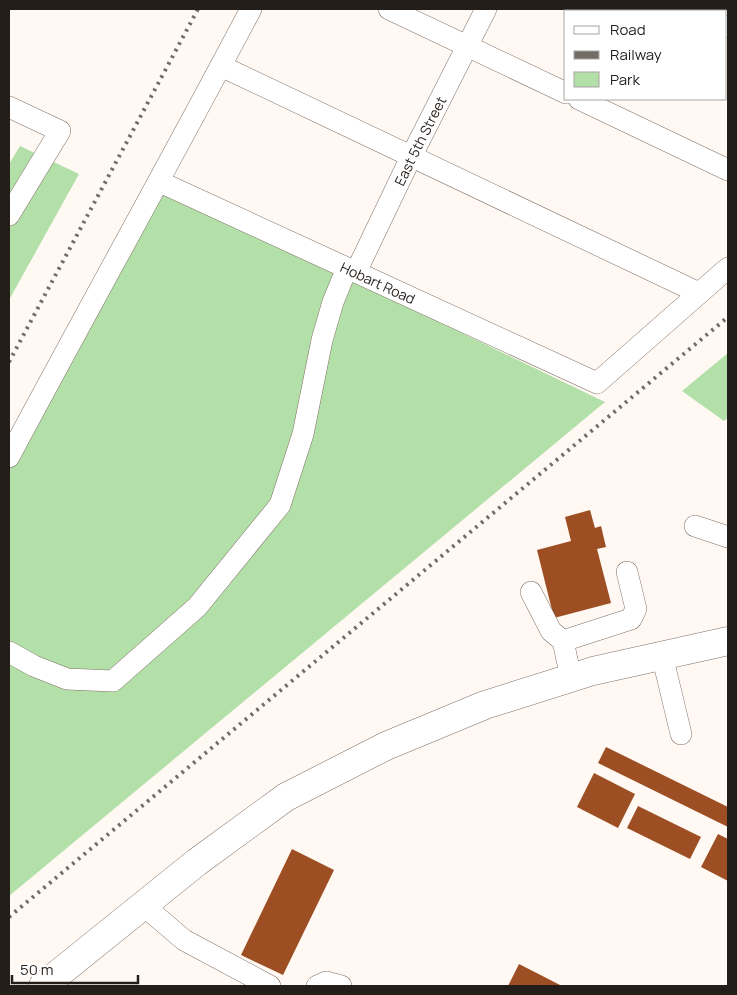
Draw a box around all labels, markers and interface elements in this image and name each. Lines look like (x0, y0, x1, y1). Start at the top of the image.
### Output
legend (564, 10, 727, 100)
text: Road (610, 19, 646, 40)
text: Railway (610, 44, 662, 65)
text: Park (610, 69, 640, 90)
street label: East 5th Street (389, 92, 450, 188)
street label: Hobart Road (337, 257, 419, 308)
scale bar (12, 952, 139, 984)
text: 50 m (20, 959, 54, 980)

